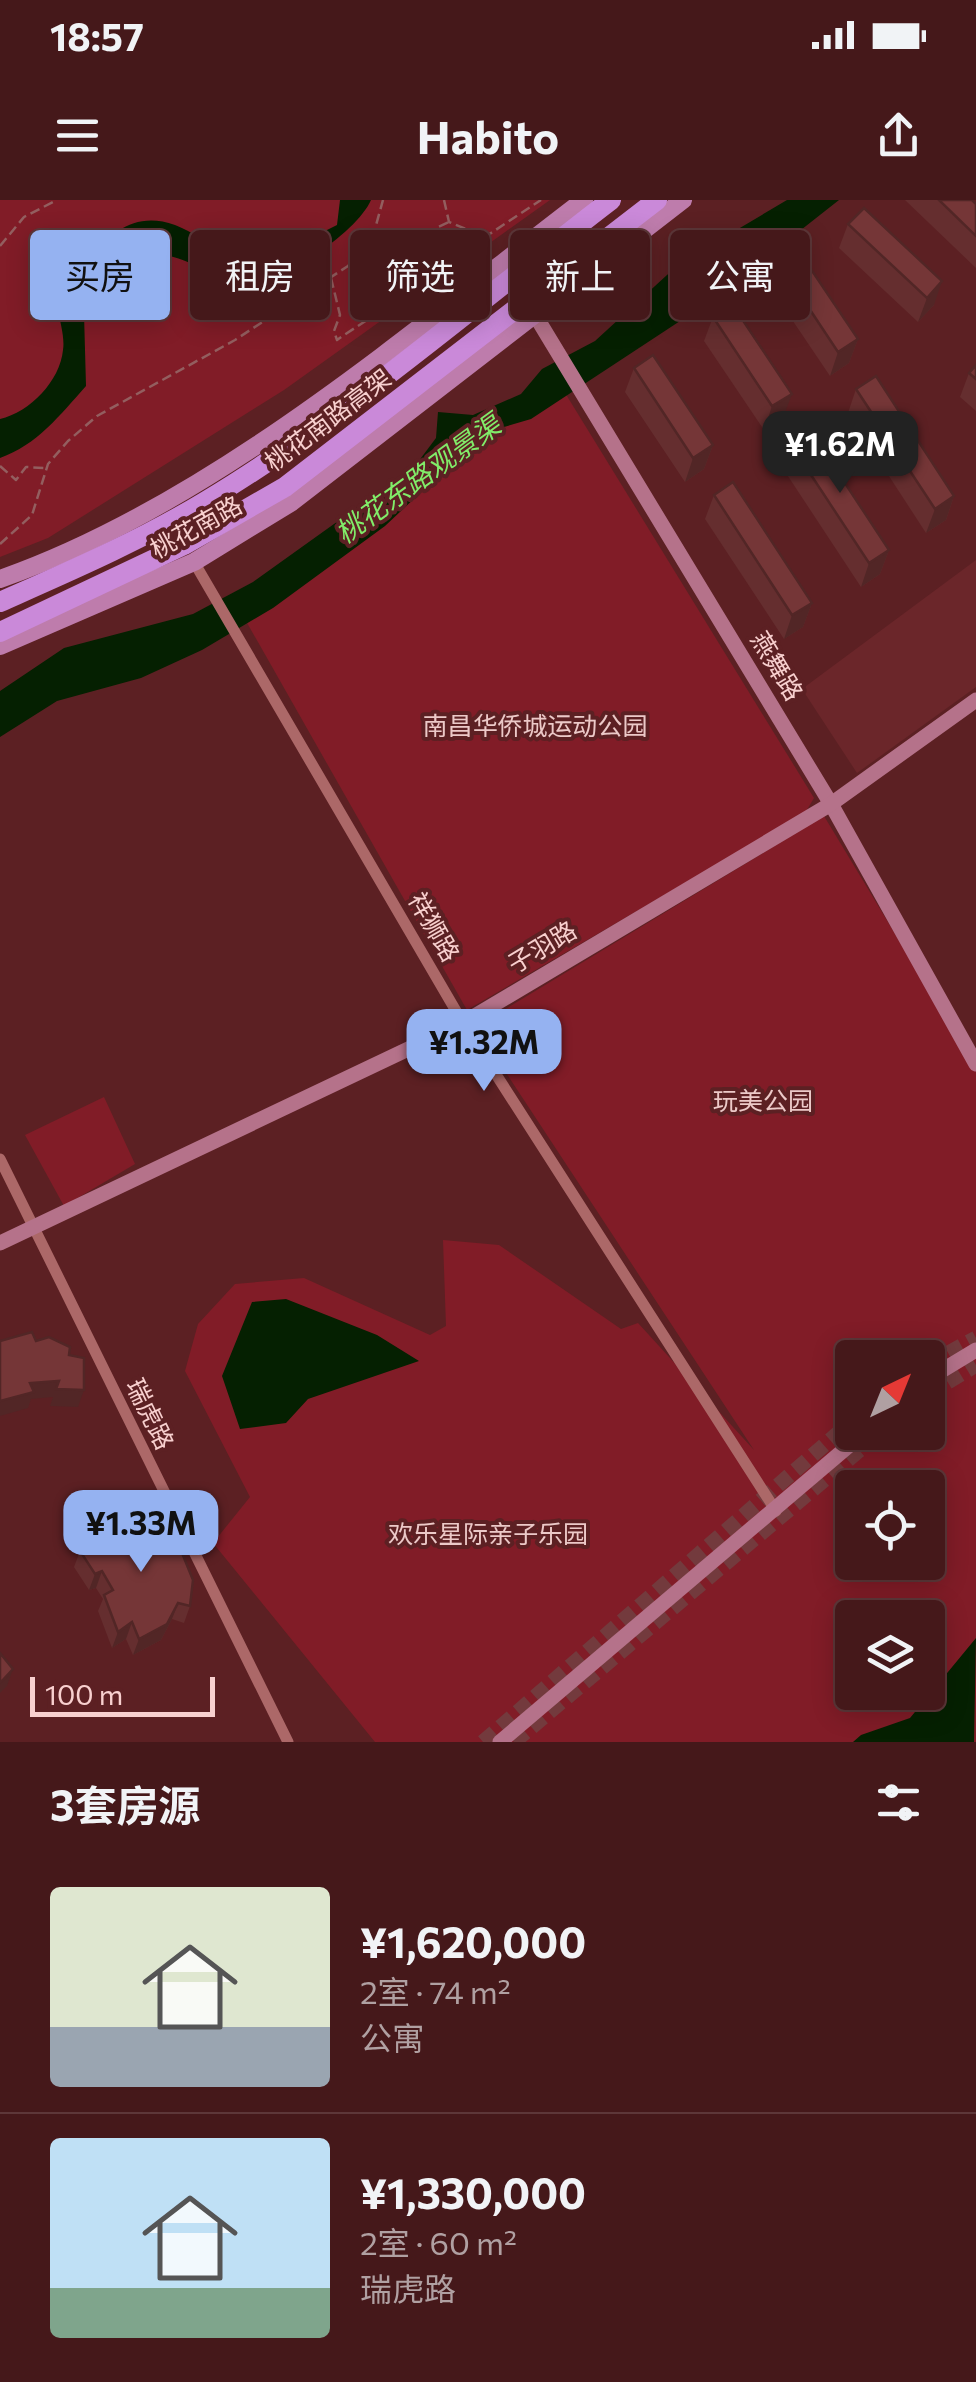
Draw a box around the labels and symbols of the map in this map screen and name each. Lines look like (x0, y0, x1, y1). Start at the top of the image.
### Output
street label: 桃花南路高架 (258, 362, 396, 476)
water label: 桃花东路观景渠 (328, 404, 510, 550)
pin: ¥1.62M (759, 411, 921, 496)
street label: 桃花南路 (145, 489, 247, 563)
street label: 燕舞路 (746, 626, 810, 705)
park label: 南昌华侨城运动公园 (422, 710, 648, 740)
street label: 祥狮路 (403, 887, 467, 966)
street label: 子羽路 (502, 914, 581, 978)
pin: ¥1.32M (403, 1009, 565, 1094)
park label: 玩美公园 (713, 1085, 813, 1115)
north arrow (835, 1340, 945, 1450)
street label: 瑞虎路 (121, 1373, 181, 1454)
pin: ¥1.33M (60, 1490, 222, 1575)
park label: 欢乐星际亲子乐园 (388, 1518, 588, 1548)
scale bar (30, 1672, 215, 1716)

